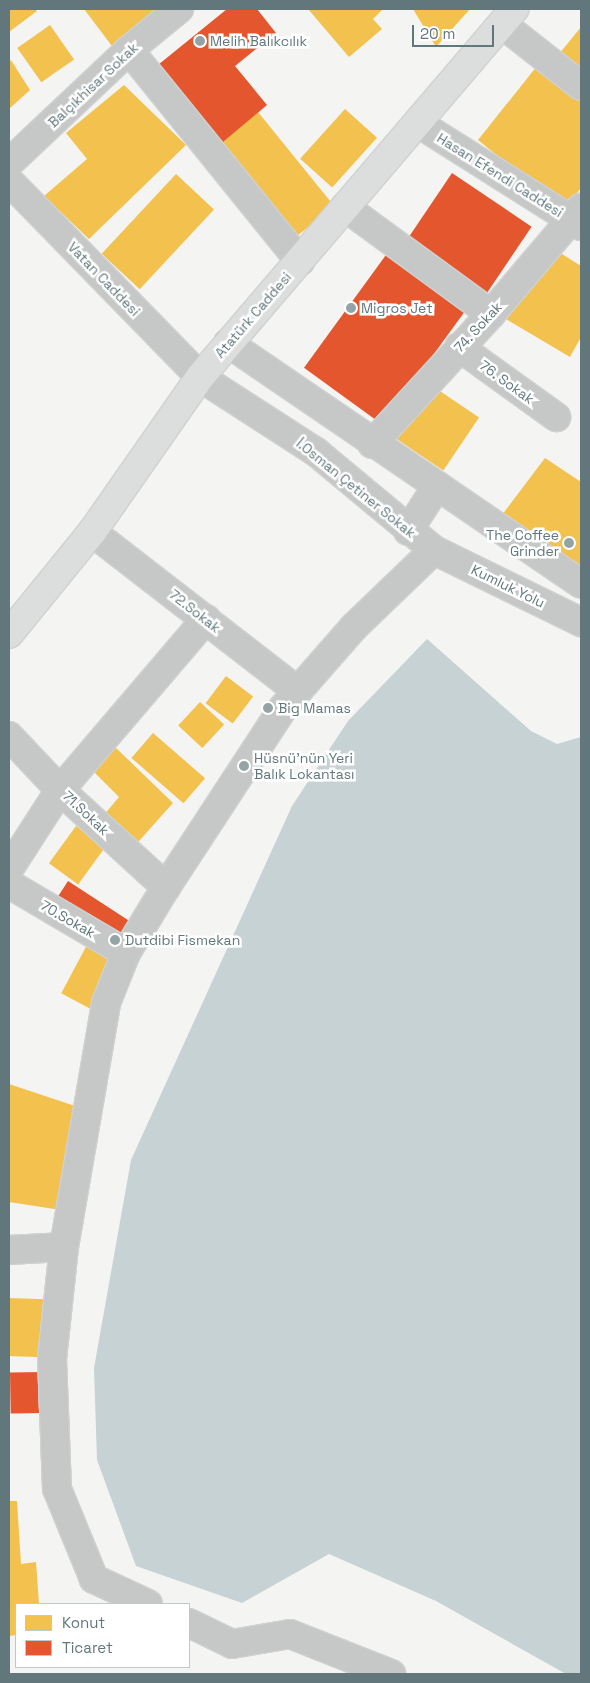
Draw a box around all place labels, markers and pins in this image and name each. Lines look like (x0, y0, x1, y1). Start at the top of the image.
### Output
place label: Melih Balıkcılık (210, 33, 307, 49)
marker: Melih Balıkcılık (194, 35, 206, 47)
place label: Migros Jet (361, 300, 433, 316)
marker: Migros Jet (345, 302, 357, 314)
place label: The Coffee Grinder (486, 527, 559, 560)
marker: The Coffee Grinder (563, 537, 575, 549)
place label: Big Mamas (278, 700, 351, 716)
marker: Big Mamas (262, 702, 274, 714)
place label: Hüsnü'nün Yeri Balık Lokantası (254, 750, 355, 782)
marker: Hüsnü'nün Yeri Balık Lokantası (238, 760, 250, 772)
place label: Dutdibi Fismekan (125, 932, 240, 948)
marker: Dutdibi Fismekan (109, 934, 121, 946)

